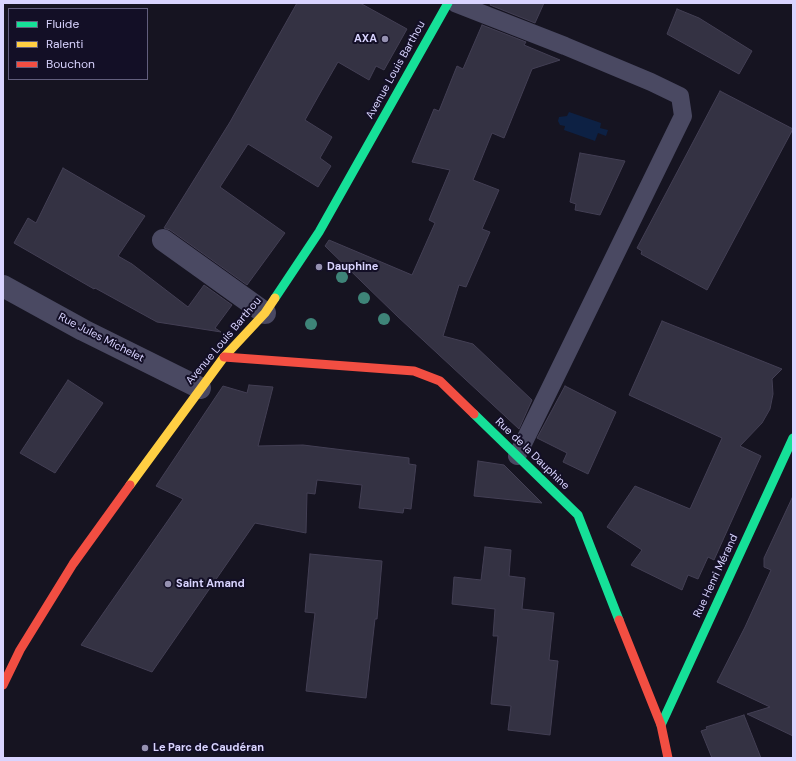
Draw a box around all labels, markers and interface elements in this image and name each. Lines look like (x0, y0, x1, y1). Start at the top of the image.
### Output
legend (8, 8, 148, 80)
text: Fluide (46, 16, 79, 32)
street label: Avenue Louis Barthou (364, 19, 428, 121)
place label: AXA (354, 32, 377, 46)
marker: AXA (380, 34, 390, 44)
text: Ralenti (46, 36, 83, 52)
text: Bouchon (46, 56, 95, 72)
place label: Dauphine (327, 260, 378, 274)
marker: Dauphine (314, 262, 324, 272)
street label: Avenue Louis Barthou (184, 295, 264, 387)
street label: Rue Jules Michelet (56, 311, 146, 365)
street label: Rue de la Dauphine (492, 415, 572, 493)
street label: Rue Henri Mérand (691, 532, 741, 620)
place label: Saint Amand (176, 577, 245, 591)
marker: Saint Amand (163, 579, 173, 589)
place label: Le Parc de Caudéran (153, 741, 264, 755)
marker: Le Parc de Caudéran (140, 743, 150, 753)

